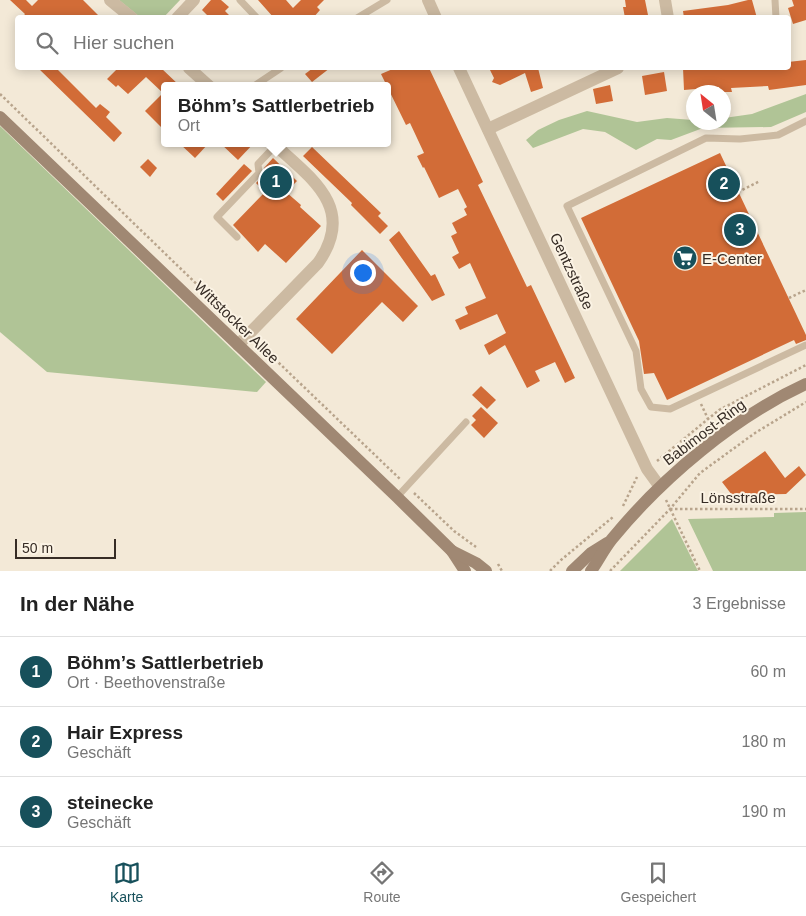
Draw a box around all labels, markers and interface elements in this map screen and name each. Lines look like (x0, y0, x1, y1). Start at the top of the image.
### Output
search box (15, 15, 791, 70)
icon: search (33, 29, 61, 57)
text: Hier suchen (73, 32, 174, 53)
popup (161, 82, 391, 147)
north arrow (686, 85, 731, 130)
text: Böhm’s Sattlerbetrieb (178, 95, 374, 116)
text: Ort (178, 117, 200, 134)
pin: 1 (260, 163, 292, 201)
pin: 2 (708, 165, 740, 203)
pin: 3 (724, 211, 756, 249)
street label: Gentzstraße (547, 230, 597, 312)
supermarket icon: E-Center (672, 245, 698, 271)
place label: E-Center (702, 250, 762, 267)
your location (350, 260, 376, 286)
street label: Wittstocker Allee (191, 277, 283, 367)
street label: Babimost-Ring (660, 396, 748, 468)
street label: Lönsstraße (700, 489, 776, 506)
scale bar (15, 536, 116, 559)
text: 50 m (22, 540, 53, 556)
text: In der Nähe (20, 592, 134, 615)
text: 3 Ergebnisse (693, 595, 786, 612)
text: Böhm’s Sattlerbetrieb (67, 652, 264, 673)
text: 1 (32, 663, 40, 680)
text: 60 m (750, 663, 786, 680)
text: Ort · Beethovenstraße (67, 674, 225, 691)
text: Hair Express (67, 722, 183, 743)
text: 2 (32, 733, 40, 750)
text: 180 m (742, 733, 786, 750)
text: Geschäft (67, 744, 131, 761)
text: steinecke (67, 792, 154, 813)
text: 3 (32, 803, 40, 820)
text: 190 m (742, 803, 786, 820)
text: Geschäft (67, 814, 131, 831)
tab: Karte (110, 859, 143, 905)
tab: Route (363, 859, 401, 905)
tab: Gespeichert (621, 859, 696, 905)

